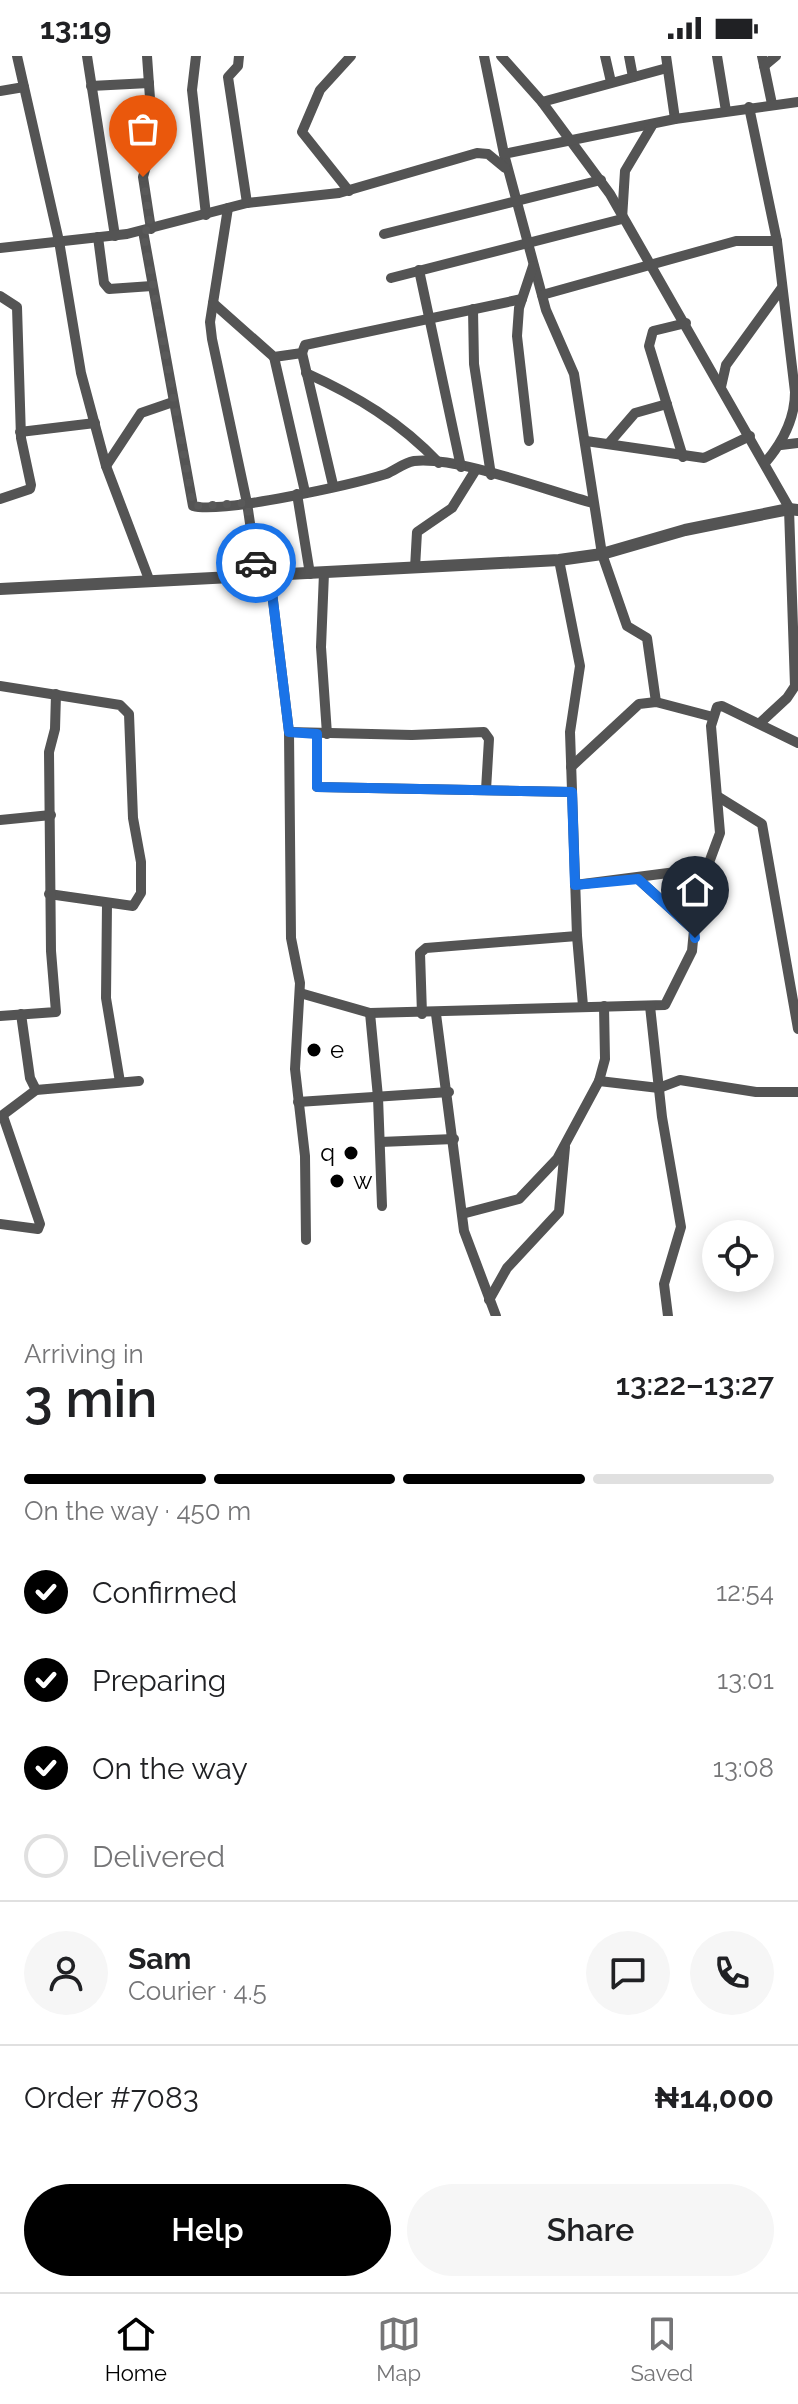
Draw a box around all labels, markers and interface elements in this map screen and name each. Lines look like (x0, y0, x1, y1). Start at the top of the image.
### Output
text: 13:19 (40, 11, 111, 46)
pin (109, 95, 177, 177)
icon: bag (121, 107, 165, 151)
courier (216, 523, 296, 603)
icon: car (234, 541, 278, 585)
pin (661, 856, 729, 938)
icon: home (673, 868, 717, 912)
place label: e (330, 1035, 344, 1064)
marker: e (305, 1041, 323, 1059)
place label: q (320, 1138, 335, 1167)
marker: q (342, 1144, 360, 1162)
place label: w (353, 1166, 373, 1195)
marker: w (328, 1172, 346, 1190)
map controls (702, 1220, 774, 1292)
button: locate (702, 1220, 774, 1292)
text: Arriving in (24, 1339, 144, 1369)
text: 13:22–13:27 (616, 1367, 774, 1402)
text: 3 min (24, 1368, 157, 1429)
text: On the way · 450 m (24, 1496, 251, 1526)
icon: check (24, 1570, 68, 1614)
text: Confirmed (92, 1575, 237, 1610)
text: 12:54 (716, 1577, 774, 1607)
icon: check (24, 1658, 68, 1702)
text: Preparing (92, 1663, 226, 1698)
text: 13:01 (717, 1665, 774, 1695)
icon: check (24, 1746, 68, 1790)
text: On the way (92, 1751, 248, 1786)
text: 13:08 (713, 1753, 774, 1783)
text: Delivered (92, 1839, 225, 1874)
button: person (24, 1931, 108, 2015)
button: chat (586, 1931, 670, 2015)
button: phone (690, 1931, 774, 2015)
text: Sam (128, 1941, 191, 1976)
text: Courier · 4.5 (128, 1976, 267, 2006)
text: Order #7083 (24, 2080, 199, 2115)
text: ₦14,000 (654, 2080, 774, 2115)
button: Help (24, 2184, 391, 2276)
button: Share (407, 2184, 774, 2276)
tab: Home (105, 2312, 167, 2386)
tab: Map (376, 2312, 421, 2386)
tab: Saved (630, 2312, 693, 2386)

